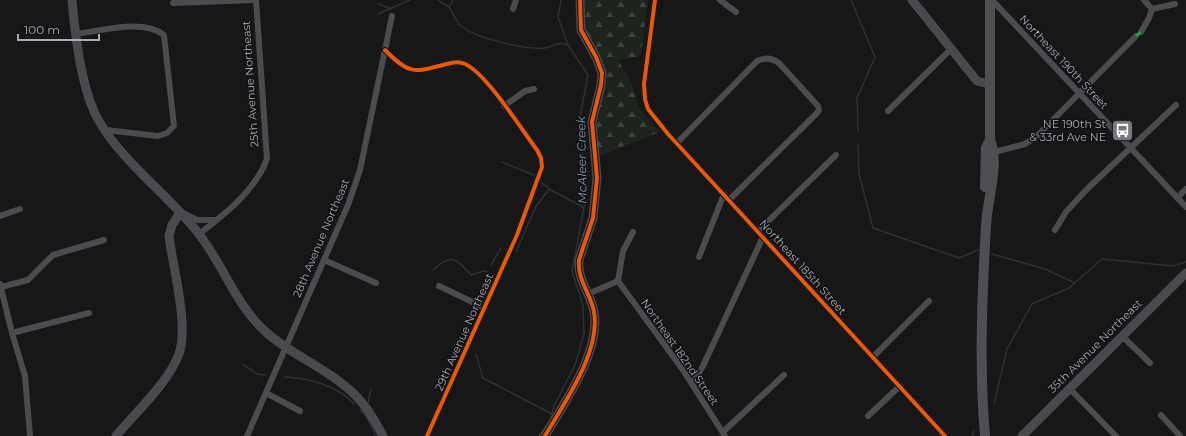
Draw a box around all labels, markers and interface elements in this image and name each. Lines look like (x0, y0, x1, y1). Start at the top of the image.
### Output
street label: Northeast 190th Street (1017, 12, 1112, 113)
scale bar (18, 16, 99, 42)
street label: 25th Avenue Northeast (239, 20, 261, 148)
text: 100 m (24, 22, 60, 37)
water label: McAleer Creek (573, 115, 590, 204)
place label: NE 190th St & 33rd Ave NE (1030, 117, 1107, 144)
bus stop icon: NE 190th St & 33rd Ave NE (1109, 117, 1135, 143)
street label: 28th Avenue Northeast (290, 176, 353, 299)
street label: Northeast 185th Street (757, 217, 850, 318)
street label: 29th Avenue Northeast (432, 270, 497, 393)
street label: Northeast 182nd Street (638, 296, 722, 408)
street label: 35th Avenue Northeast (1045, 296, 1145, 396)

